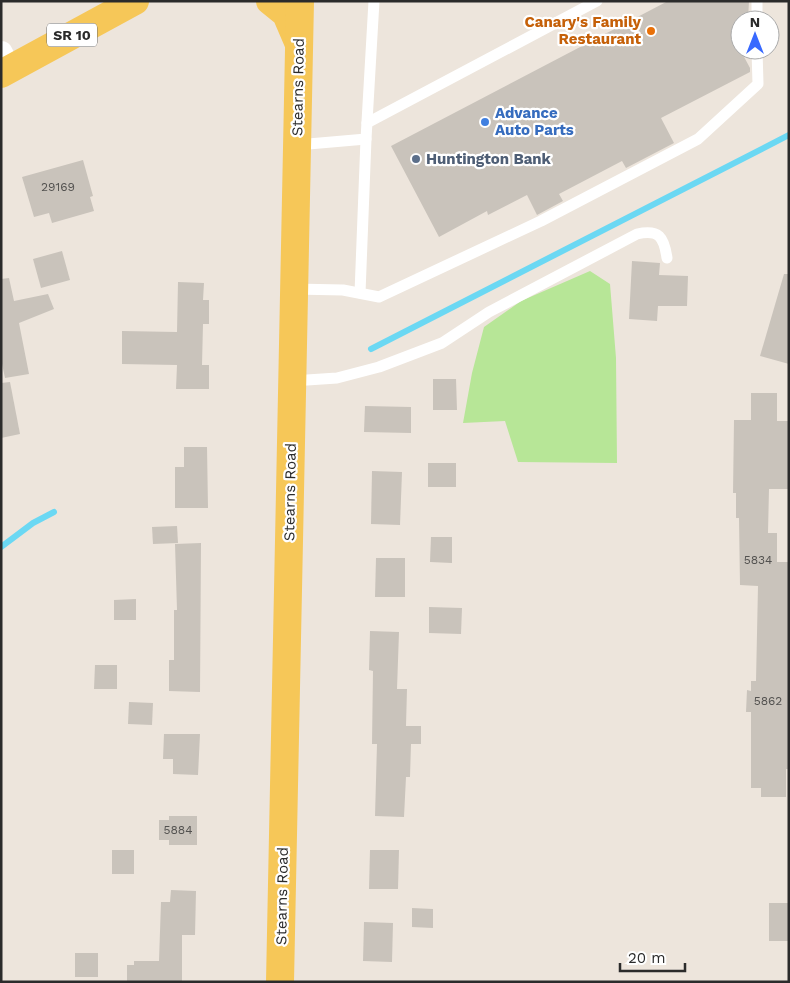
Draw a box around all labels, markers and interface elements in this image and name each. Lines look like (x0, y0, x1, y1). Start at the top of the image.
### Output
north arrow (730, 10, 780, 60)
place label: Canary's Family Restaurant (525, 13, 642, 48)
text: N (750, 14, 760, 30)
road number: SR 10 (47, 24, 97, 46)
marker: Canary's Family Restaurant (645, 25, 657, 37)
street label: Stearns Road (288, 38, 308, 136)
place label: Advance Auto Parts (495, 104, 574, 139)
marker: Advance Auto Parts (479, 116, 491, 128)
place label: Huntington Bank (426, 150, 552, 168)
marker: Huntington Bank (410, 153, 422, 165)
house number: 29169 (41, 180, 75, 194)
street label: Stearns Road (280, 443, 300, 541)
house number: 5834 (744, 553, 772, 567)
house number: 5862 (754, 694, 782, 708)
house number: 5884 (163, 823, 193, 837)
street label: Stearns Road (272, 847, 292, 945)
scale bar (620, 940, 685, 972)
text: 20 m (628, 949, 666, 967)

